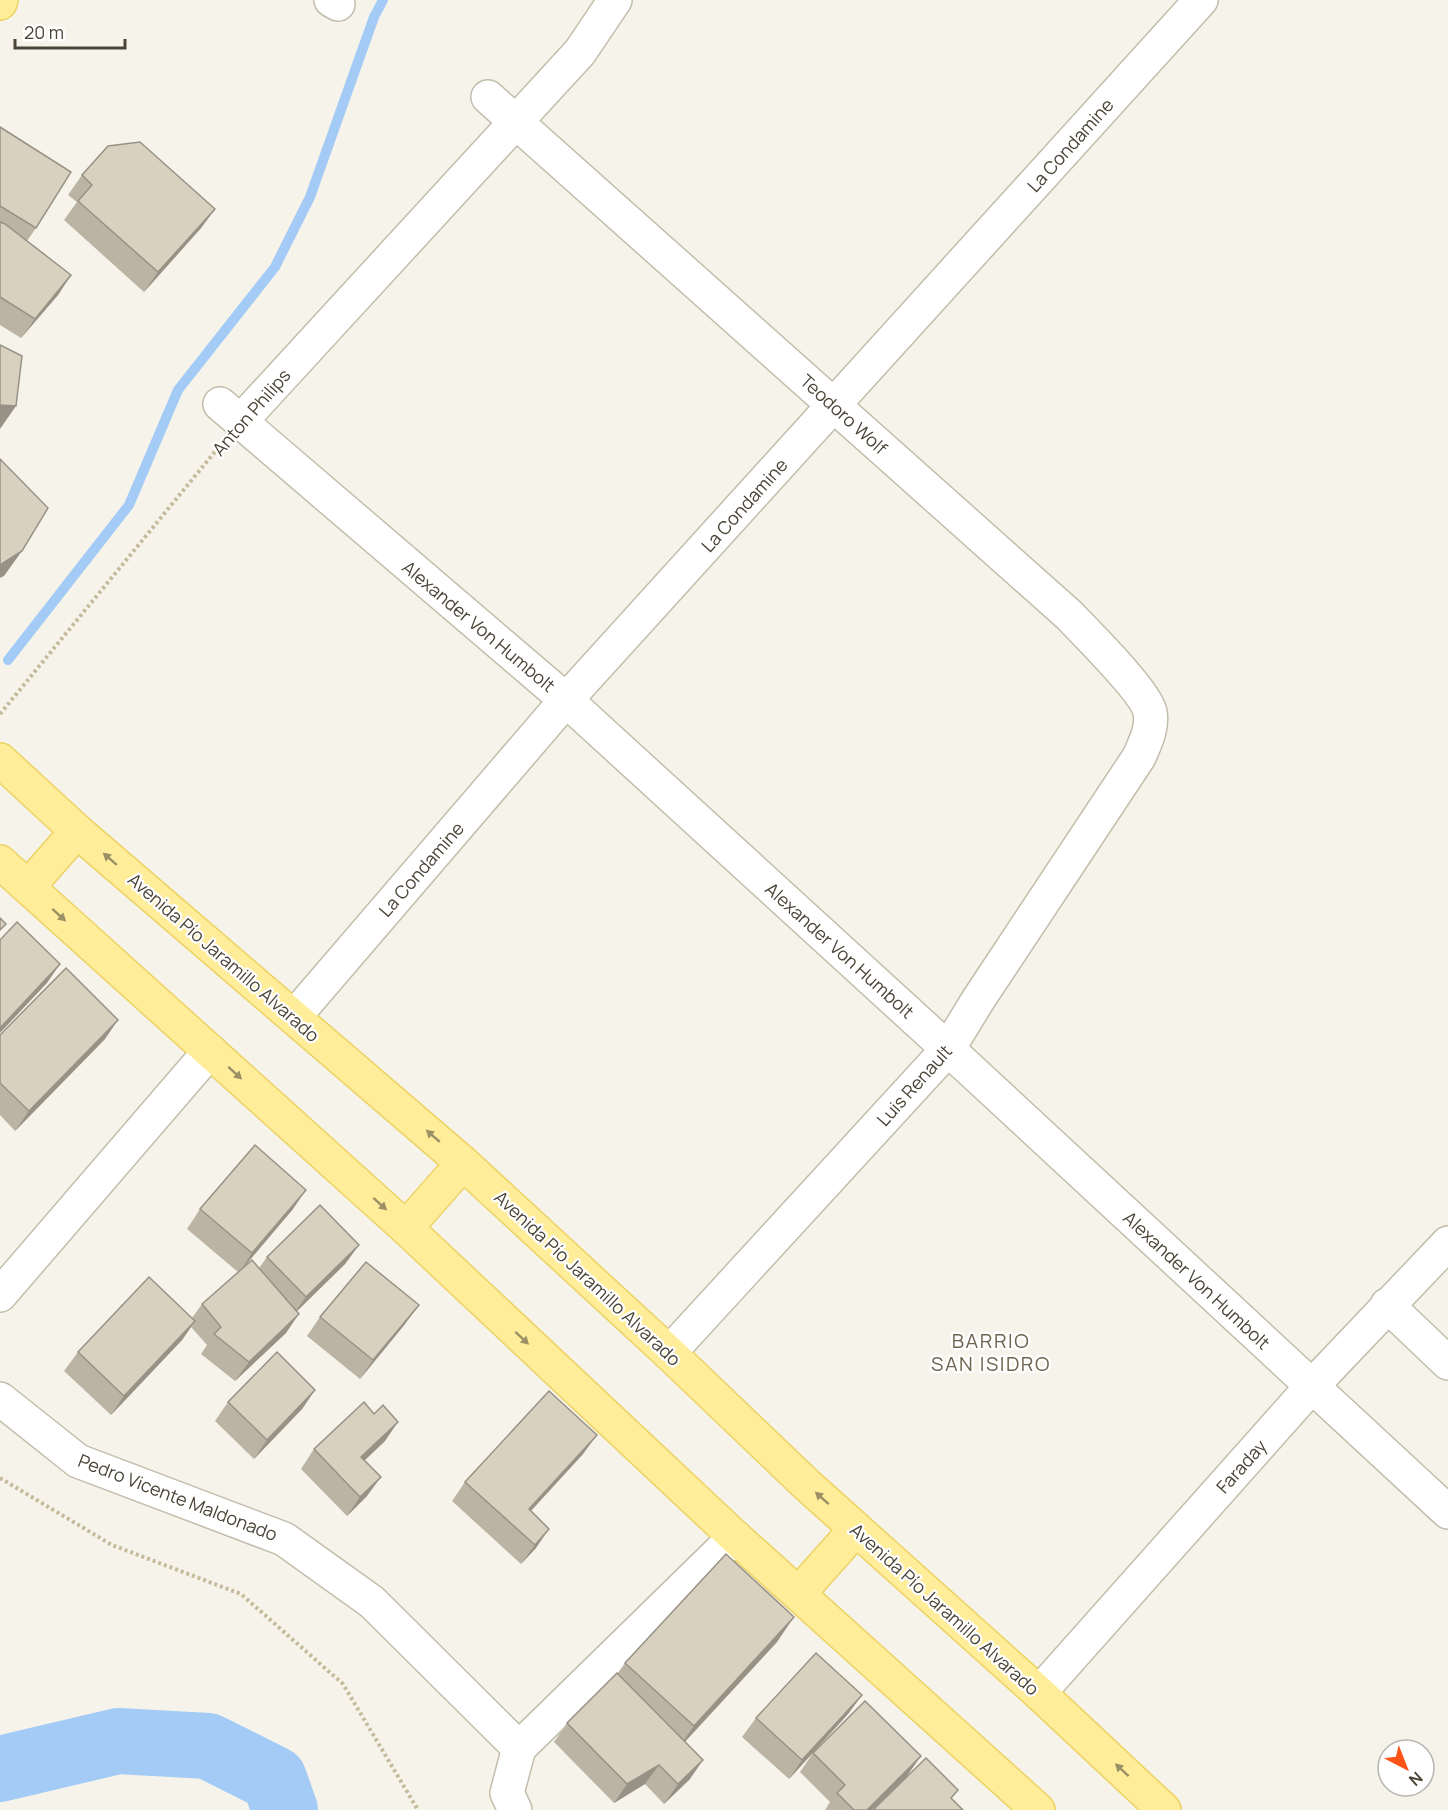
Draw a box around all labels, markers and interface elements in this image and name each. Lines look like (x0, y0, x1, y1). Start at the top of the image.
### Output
scale bar (15, 12, 124, 50)
text: 20 m (24, 20, 64, 44)
street label: La Condamine (1022, 93, 1118, 197)
street label: Anton Philips (206, 363, 296, 461)
street label: Teodoro Wolf (795, 369, 893, 460)
street label: La Condamine (696, 453, 792, 557)
street label: Alexander Von Humbolt (398, 555, 560, 697)
street label: La Condamine (373, 817, 469, 921)
one-way arrow (102, 852, 117, 866)
street label: Avenida Pío Jaramillo Alvarado (123, 867, 325, 1047)
street label: Alexander Von Humbolt (760, 877, 920, 1023)
one-way arrow (51, 908, 66, 921)
street label: Luis Renault (871, 1039, 957, 1131)
one-way arrow (228, 1066, 243, 1080)
one-way arrow (425, 1130, 441, 1143)
street label: Avenida Pío Jaramillo Alvarado (490, 1185, 686, 1371)
one-way arrow (372, 1197, 387, 1210)
street label: Alexander Von Humbolt (1118, 1206, 1276, 1354)
district label: BARRIO SAN ISIDRO (931, 1327, 1051, 1377)
one-way arrow (514, 1331, 529, 1344)
street label: Faraday (1211, 1434, 1272, 1498)
street label: Pedro Vicente Maldonado (75, 1448, 281, 1546)
one-way arrow (815, 1492, 830, 1505)
street label: Avenida Pío Jaramillo Alvarado (845, 1518, 1045, 1700)
north arrow (1376, 1738, 1436, 1798)
one-way arrow (1114, 1763, 1129, 1777)
text: N (1404, 1767, 1428, 1791)

